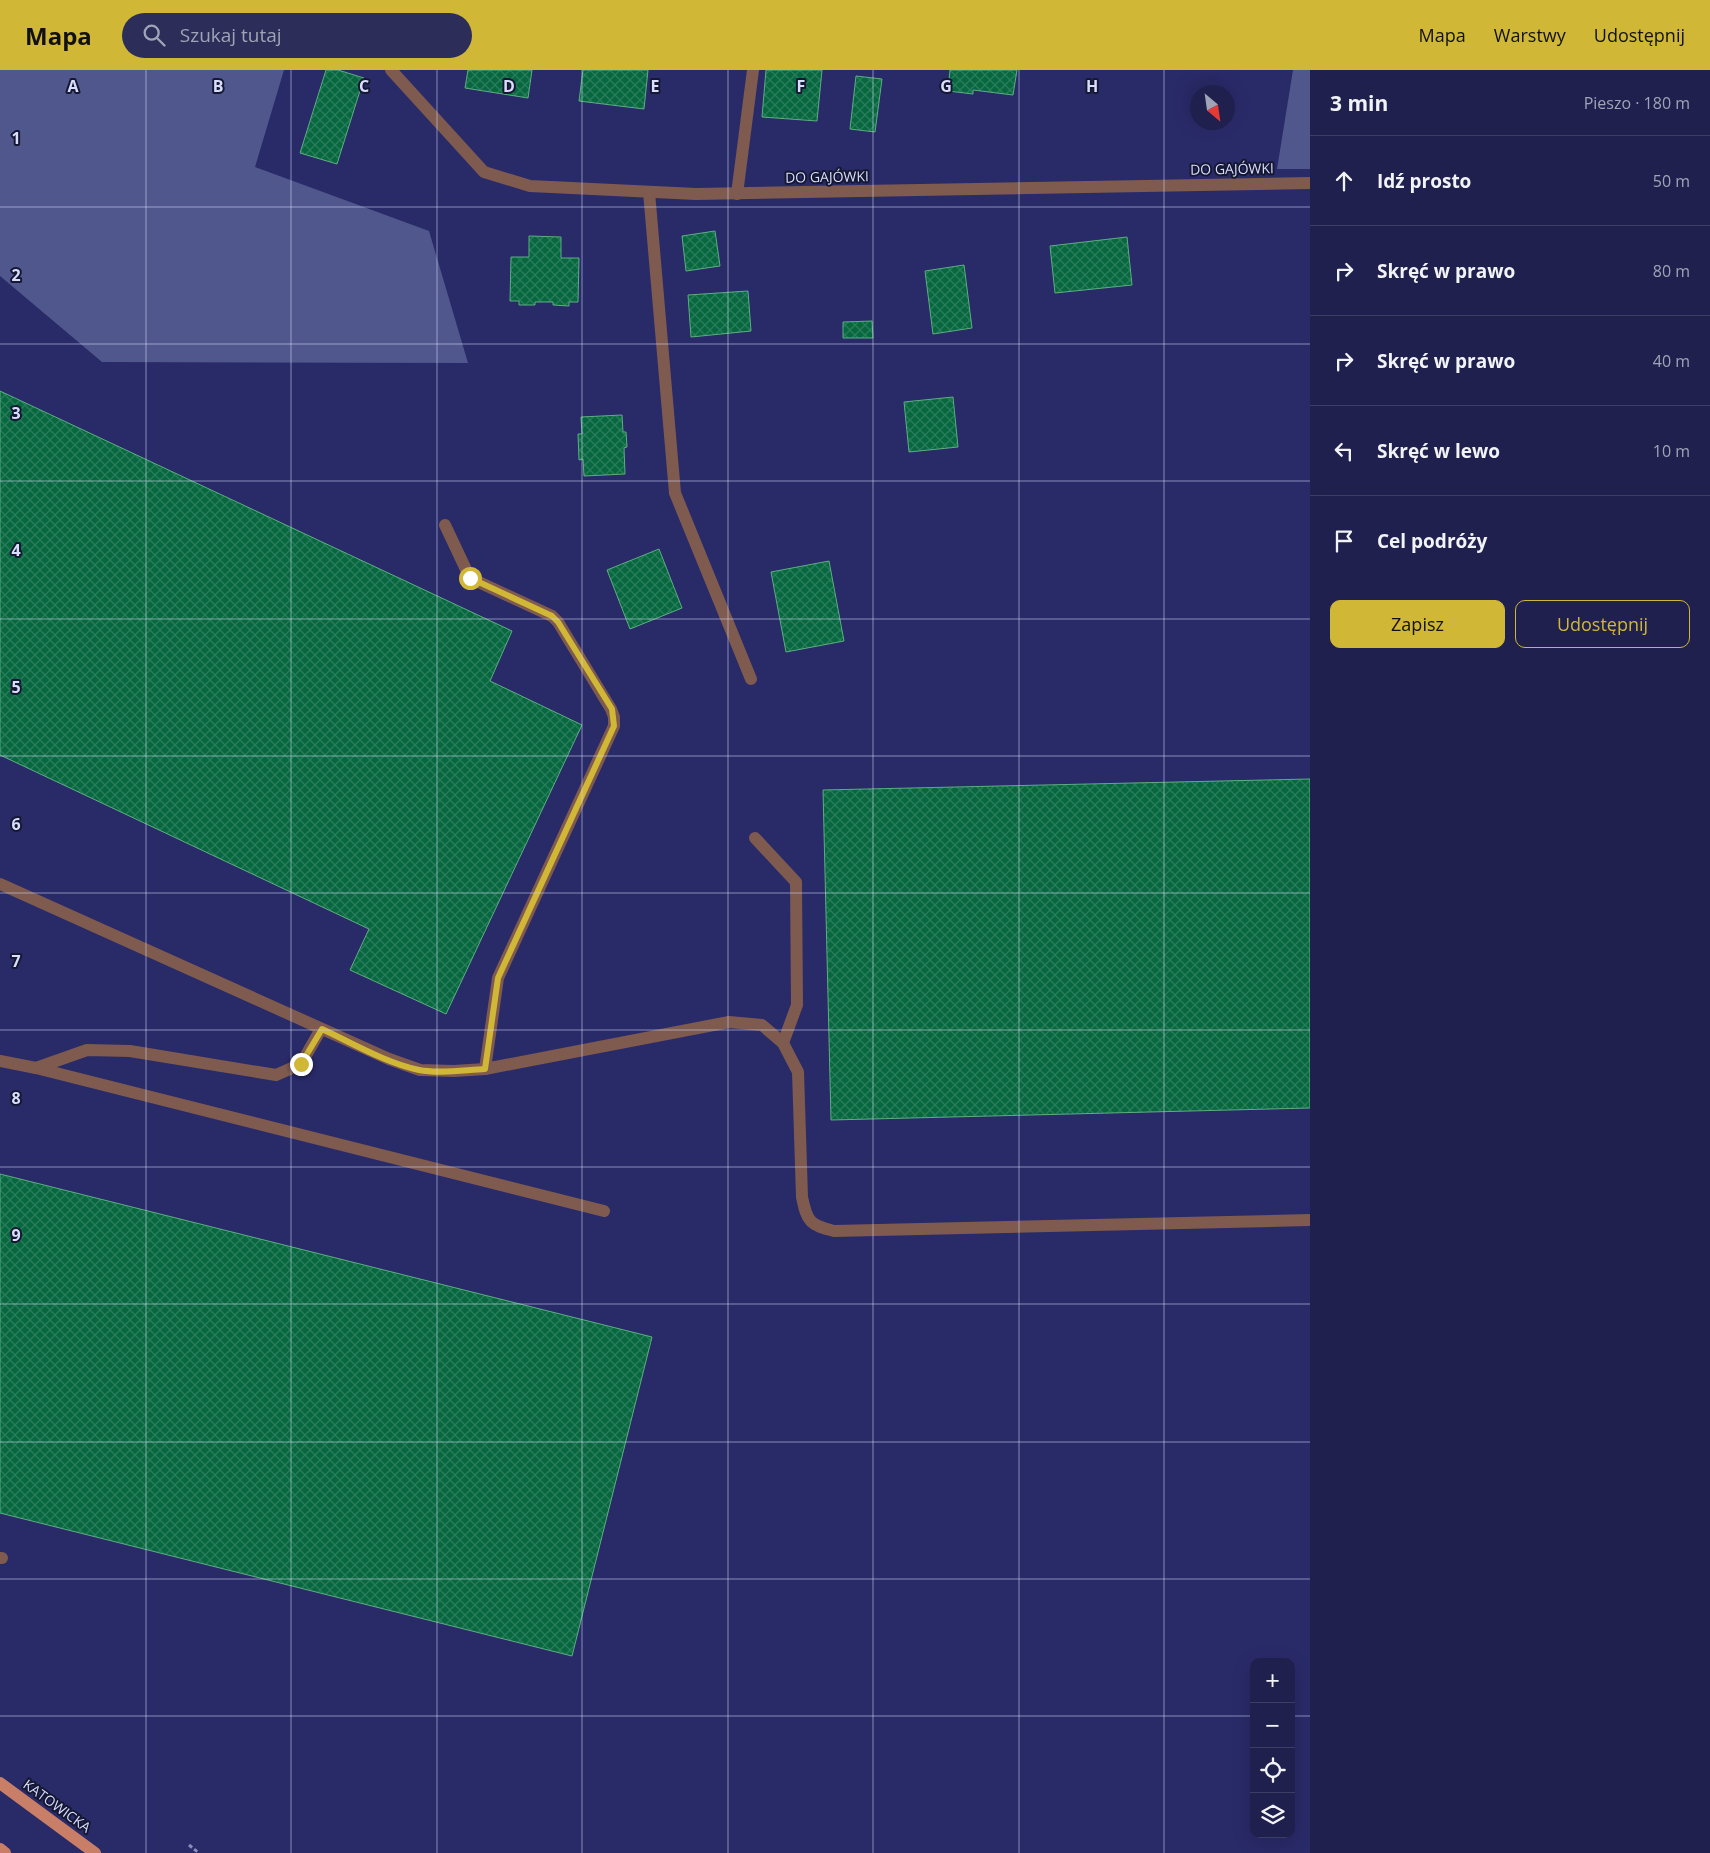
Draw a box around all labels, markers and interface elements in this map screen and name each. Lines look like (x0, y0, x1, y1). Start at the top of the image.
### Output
search box (122, 13, 472, 58)
text: Mapa (25, 19, 92, 52)
icon: search (140, 21, 168, 49)
text: Szukaj tutaj (180, 22, 282, 48)
text: Mapa (1419, 23, 1466, 47)
text: Warstwy (1494, 23, 1566, 47)
text: Udostępnij (1594, 23, 1685, 47)
text: A (67, 75, 79, 97)
text: B (213, 75, 223, 97)
text: C (359, 75, 369, 97)
text: D (503, 75, 515, 97)
text: E (651, 75, 660, 97)
text: F (797, 75, 805, 97)
text: G (940, 75, 952, 97)
text: H (1086, 75, 1098, 97)
north arrow (1190, 85, 1235, 130)
text: 3 min (1330, 89, 1388, 117)
text: Pieszo · 180 m (1584, 92, 1690, 114)
text: 1 (11, 127, 21, 149)
street label: DO GAJÓWKI (1190, 158, 1274, 179)
street label: DO GAJÓWKI (785, 166, 869, 187)
icon: ahead (1330, 167, 1358, 195)
text: Idź prosto (1377, 168, 1471, 194)
text: 50 m (1653, 170, 1690, 192)
icon: right (1330, 257, 1358, 285)
text: Skręć w prawo (1377, 258, 1515, 284)
text: 80 m (1653, 260, 1690, 282)
text: 2 (11, 264, 21, 286)
icon: right (1330, 347, 1358, 375)
text: Skręć w prawo (1377, 348, 1515, 374)
text: 40 m (1653, 350, 1690, 372)
text: 3 (11, 402, 21, 424)
icon: left (1330, 437, 1358, 465)
text: Skręć w lewo (1377, 438, 1500, 464)
text: 10 m (1653, 440, 1690, 462)
icon: arrive (1330, 527, 1358, 555)
text: Cel podróży (1377, 528, 1487, 554)
text: 4 (11, 539, 21, 561)
route start (459, 567, 482, 590)
button: Zapisz (1330, 600, 1505, 648)
button: Udostępnij (1515, 600, 1690, 648)
text: 5 (11, 676, 21, 698)
text: 6 (11, 813, 21, 835)
text: 7 (11, 950, 21, 972)
route end (290, 1053, 313, 1076)
text: 8 (11, 1087, 21, 1109)
text: 9 (11, 1224, 21, 1246)
map controls (1250, 1658, 1295, 1838)
button: + (1250, 1658, 1295, 1703)
button: − (1250, 1703, 1295, 1748)
button: locate (1250, 1748, 1295, 1793)
street label: KATOWICKA (20, 1775, 95, 1837)
button: layers (1250, 1793, 1295, 1838)

